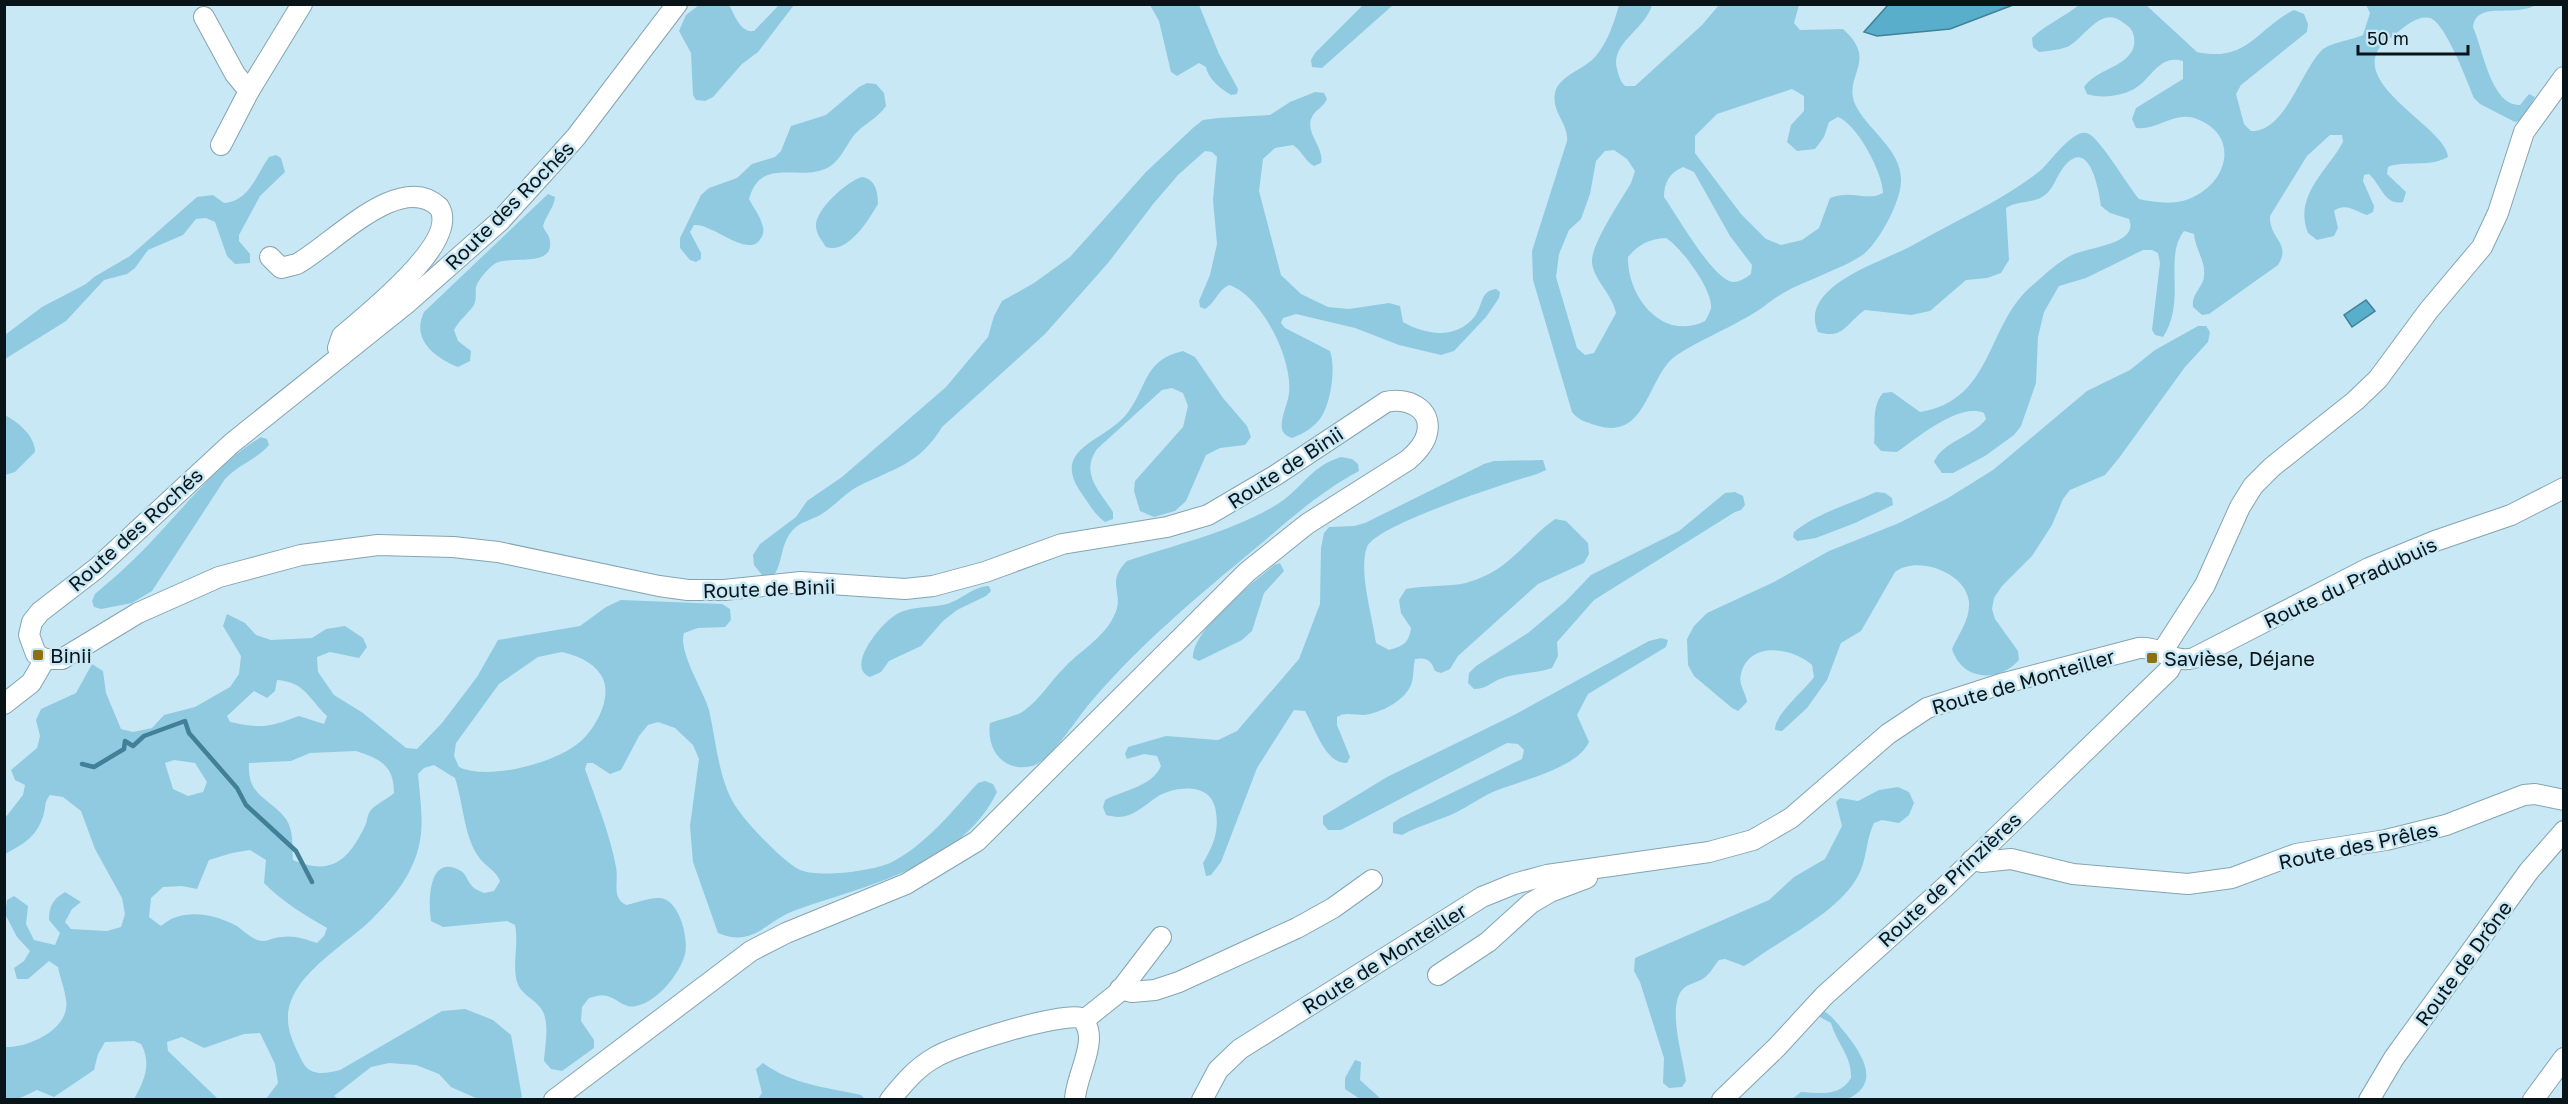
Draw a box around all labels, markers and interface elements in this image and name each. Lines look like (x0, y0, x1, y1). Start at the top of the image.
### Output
scale bar (2358, 18, 2468, 56)
text: 50 m (2367, 27, 2409, 49)
street label: Route des Rochés (440, 136, 578, 274)
street label: Route de Binii (1223, 421, 1347, 513)
street label: Route des Rochés (63, 462, 207, 596)
street label: Route du Pradubuis (2260, 531, 2440, 633)
street label: Route de Binii (702, 574, 836, 602)
place label: Binii (50, 643, 92, 667)
street label: Route de Monteiller (1929, 643, 2117, 719)
place label: Savièse, Déjane (2164, 646, 2315, 670)
marker: Binii (31, 648, 45, 662)
marker: Savièse, Déjane (2145, 651, 2159, 665)
street label: Route de Prinzières (1873, 807, 2025, 951)
street label: Route des Prêles (2276, 816, 2440, 874)
street label: Route de Drône (2410, 896, 2516, 1030)
street label: Route de Monteiller (1297, 898, 1471, 1018)

